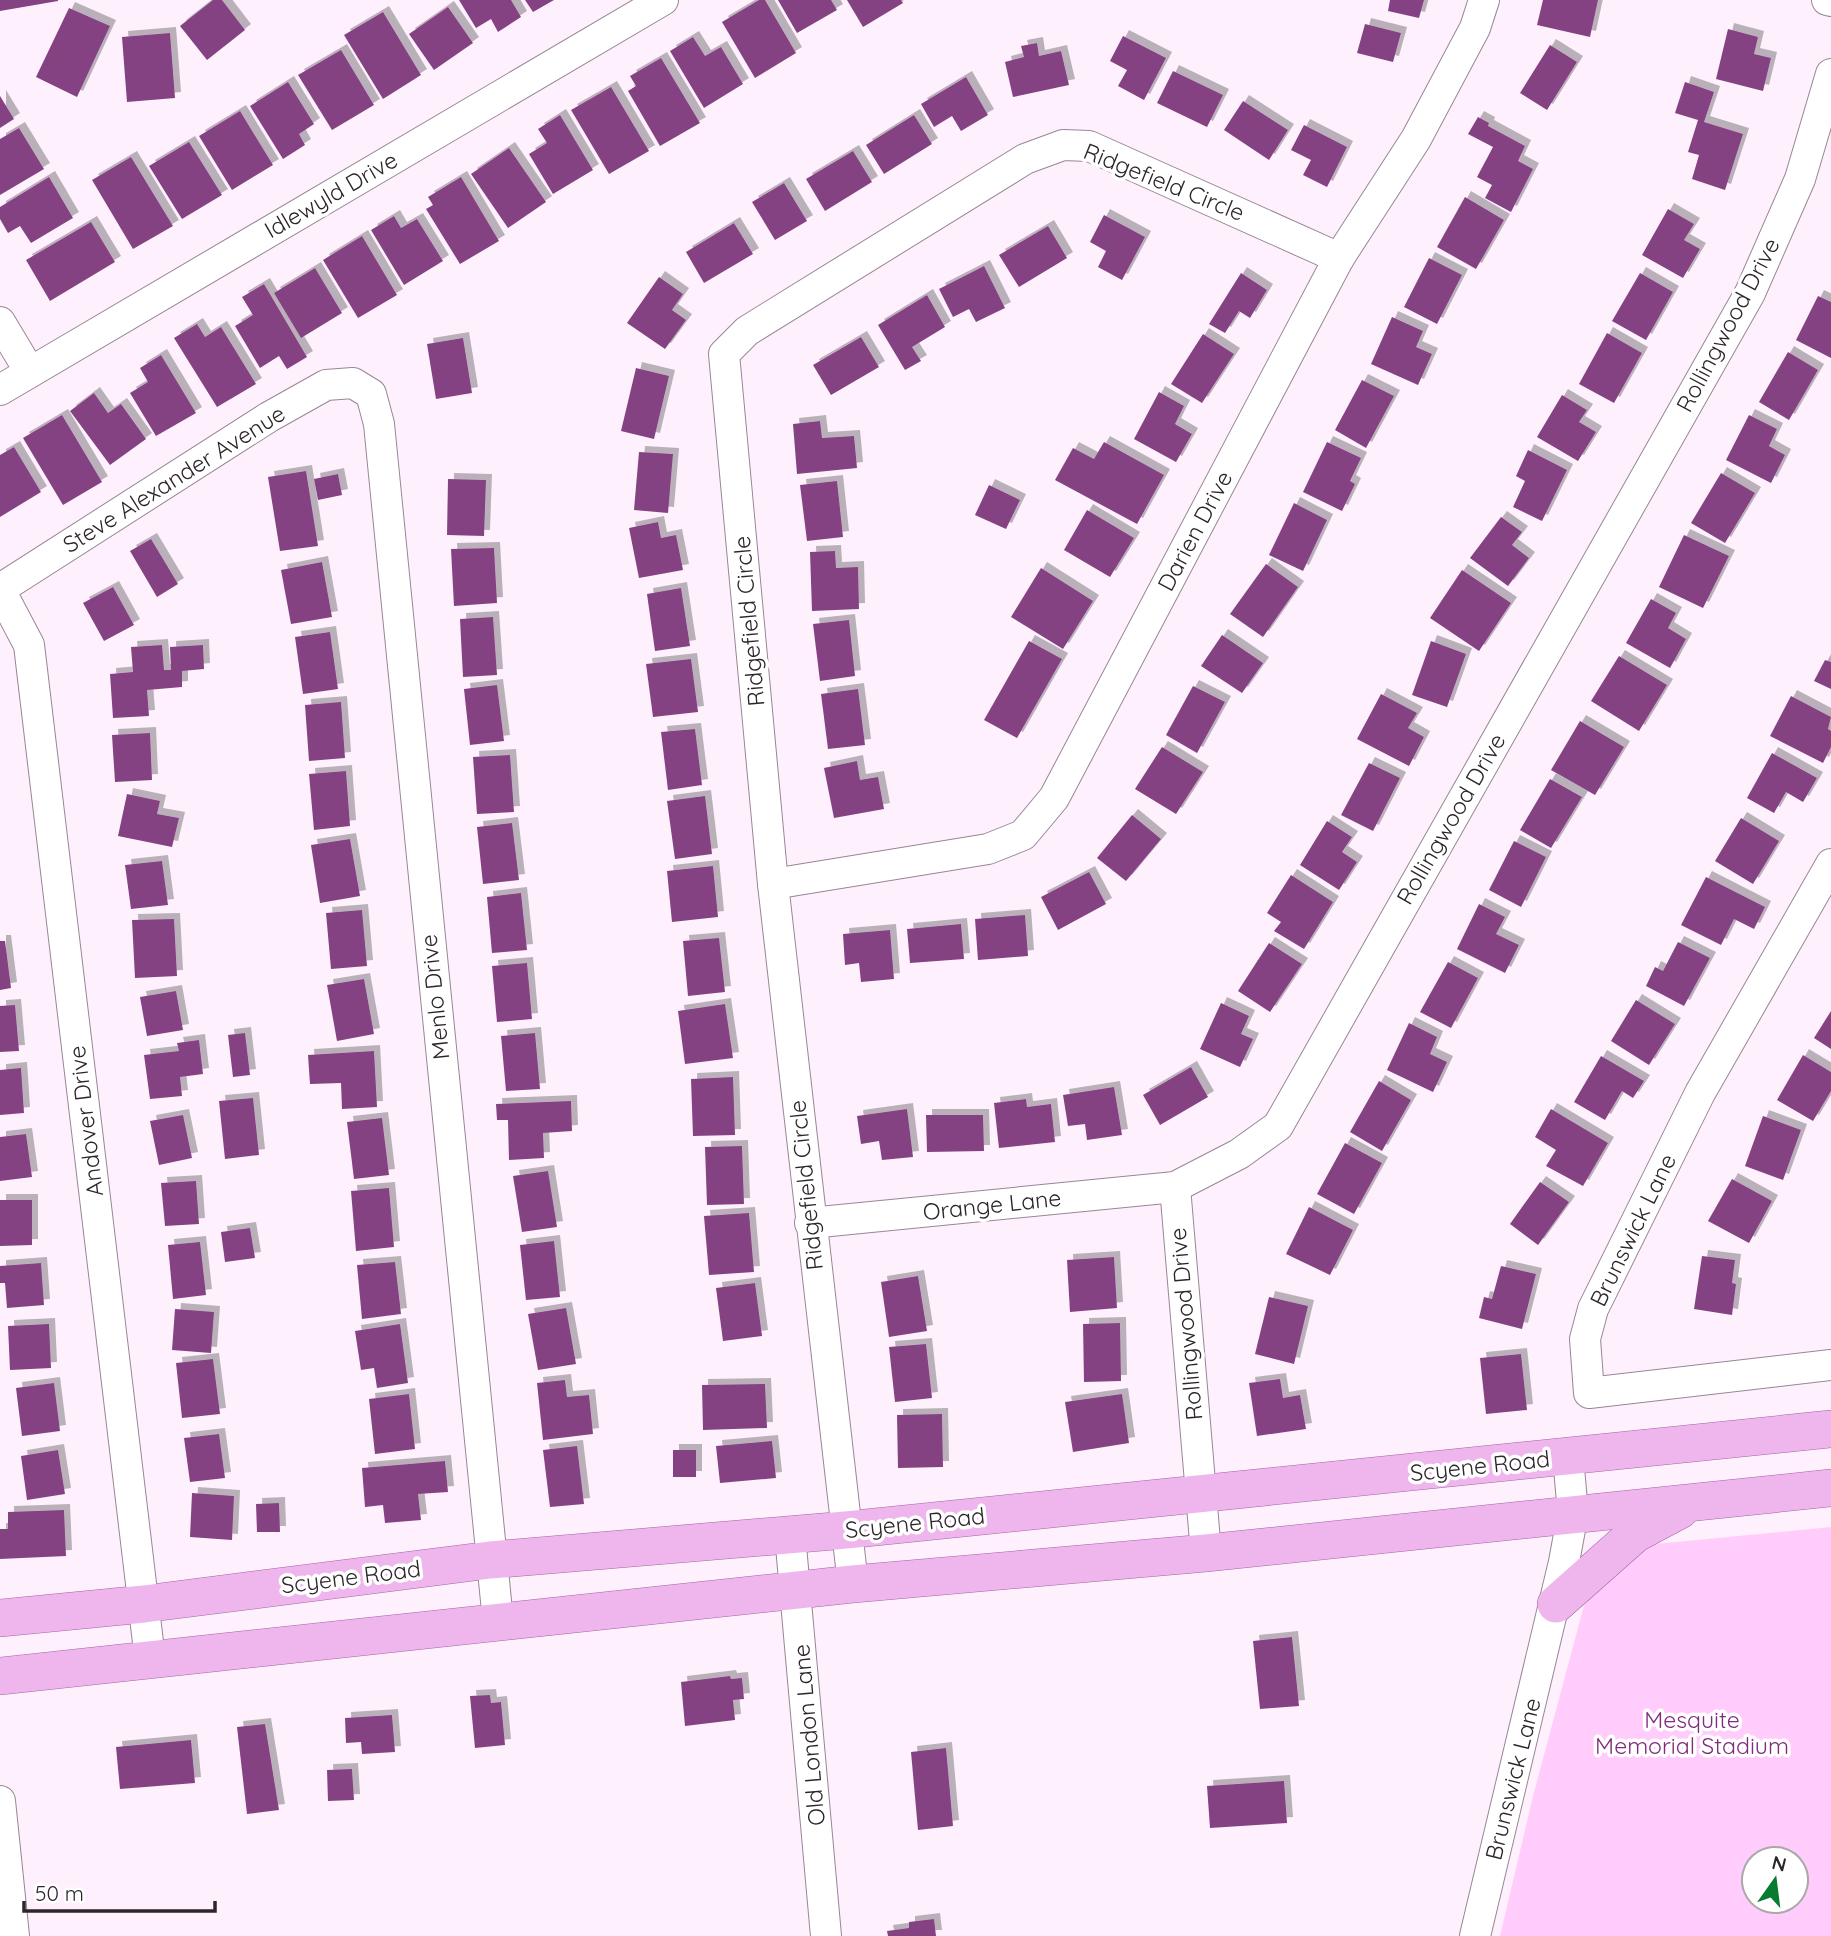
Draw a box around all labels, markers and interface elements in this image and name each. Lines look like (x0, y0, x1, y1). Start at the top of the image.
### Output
street label: Ridgefield Circle (1080, 136, 1249, 227)
street label: Idlewyld Drive (259, 145, 402, 244)
street label: Rollingwood Drive (1669, 233, 1786, 417)
street label: Steve Alexander Avenue (57, 398, 290, 559)
street label: Darien Drive (1151, 466, 1238, 596)
street label: Ridgefield Circle (727, 535, 770, 707)
street label: Rollingwood Drive (1390, 728, 1511, 910)
street label: Menlo Drive (414, 933, 456, 1061)
street label: Andover Drive (62, 1044, 109, 1198)
street label: Ridgefield Circle (782, 1099, 829, 1272)
street label: Brunswick Lane (1583, 1149, 1682, 1311)
street label: Orange Lane (921, 1183, 1063, 1226)
street label: Rollingwood Drive (1163, 1227, 1208, 1421)
street label: Scyene Road (1409, 1444, 1551, 1487)
street label: Scyene Road (844, 1501, 986, 1544)
street label: Scyene Road (279, 1554, 422, 1599)
street label: Old London Lane (786, 1643, 831, 1827)
street label: Brunswick Lane (1478, 1695, 1547, 1863)
park label: Mesquite Memorial Stadium (1595, 1705, 1789, 1760)
north arrow (1740, 1845, 1810, 1915)
text: N (1769, 1850, 1789, 1877)
scale bar (24, 1870, 215, 1914)
text: 50 m (35, 1880, 84, 1906)

